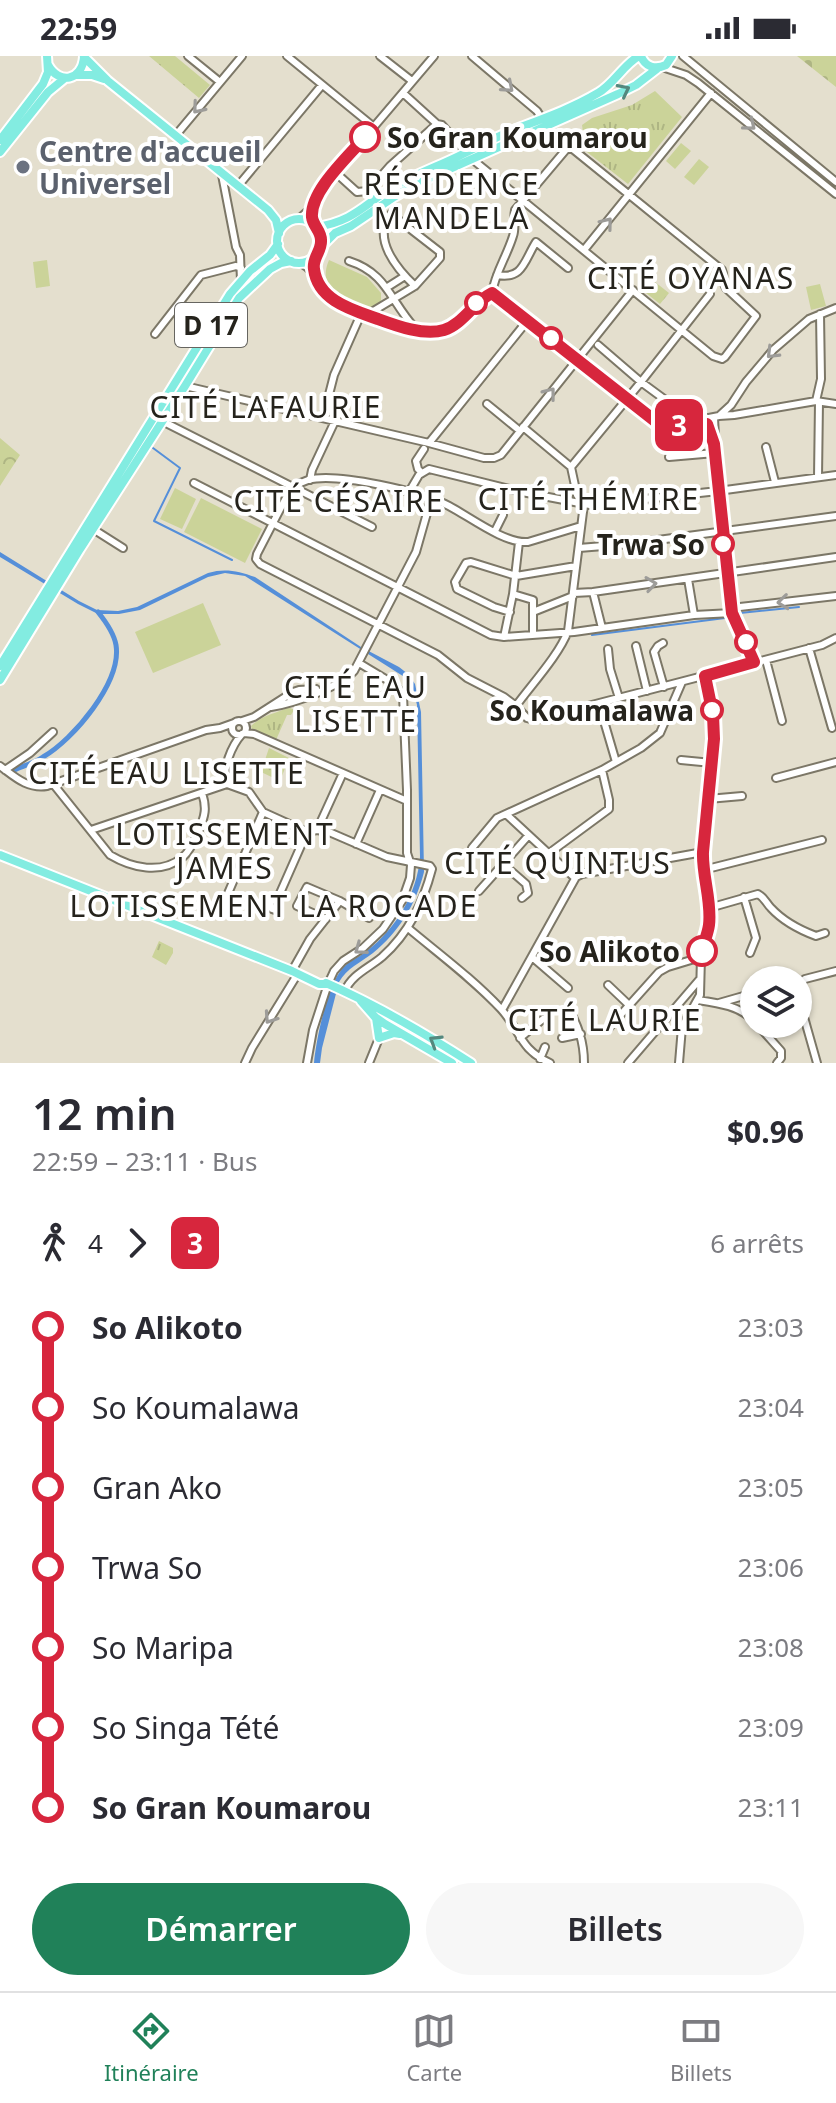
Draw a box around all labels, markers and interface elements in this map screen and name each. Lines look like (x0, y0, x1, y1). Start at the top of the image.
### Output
text: 22:59 (40, 8, 117, 49)
one-way arrow (498, 77, 513, 92)
one-way arrow (616, 85, 631, 100)
one-way arrow (193, 99, 208, 113)
one-way arrow (741, 115, 755, 130)
place label: So Gran Koumarou (387, 118, 648, 156)
marker: So Gran Koumarou (350, 122, 380, 152)
place label: Centre d'accueil Universel (39, 132, 261, 202)
marker: Centre d'accueil Universel (14, 158, 32, 176)
district label: RÉSIDENCE MANDELA (364, 163, 541, 238)
one-way arrow (597, 217, 611, 232)
district label: CITÉ OYANAS (587, 257, 795, 298)
unlabelled marker (465, 292, 487, 314)
road number: D 17 (175, 303, 247, 347)
unlabelled marker (540, 327, 562, 349)
one-way arrow (767, 343, 781, 358)
district label: CITÉ LAFAURIE (150, 386, 382, 427)
one-way arrow (540, 387, 554, 402)
line badge: 3 (653, 399, 705, 451)
text: 3 (671, 406, 687, 444)
district label: CITÉ THÉMIRE (478, 478, 700, 519)
district label: CITÉ CÉSAIRE (233, 480, 445, 521)
place label: Trwa So (597, 525, 705, 563)
marker: Trwa So (712, 533, 734, 555)
one-way arrow (644, 576, 658, 593)
one-way arrow (777, 594, 790, 611)
unlabelled marker (735, 631, 757, 653)
district label: CITÉ EAU LISETTE (284, 666, 428, 741)
place label: So Koumalawa (490, 691, 694, 729)
marker: So Koumalawa (701, 699, 723, 721)
district label: CITÉ EAU LISETTE (28, 752, 306, 793)
district label: LOTISSEMENT JAMES (115, 813, 335, 888)
district label: CITÉ QUINTUS (444, 842, 672, 883)
district label: LOTISSEMENT LA ROCADE (70, 885, 478, 926)
place label: So Alikoto (539, 932, 680, 970)
marker: So Alikoto (687, 936, 717, 966)
one-way arrow (355, 939, 369, 954)
map controls (740, 966, 812, 1038)
button: layers (740, 966, 812, 1038)
district label: CITÉ LAURIE (508, 999, 702, 1040)
one-way arrow (265, 1010, 280, 1024)
one-way arrow (429, 1035, 444, 1050)
text: 12 min (32, 1083, 177, 1143)
text: $0.96 (727, 1111, 804, 1152)
text: 22:59 – 23:11 · Bus (32, 1143, 257, 1179)
icon: walk (32, 1221, 76, 1265)
icon: forward (115, 1221, 159, 1265)
text: 3 (187, 1224, 203, 1262)
text: 4 (88, 1225, 103, 1261)
text: 6 arrêts (710, 1225, 804, 1261)
text: So Alikoto (92, 1307, 243, 1348)
text: 23:03 (738, 1309, 804, 1345)
text: So Koumalawa (92, 1387, 300, 1428)
text: 23:04 (738, 1389, 804, 1425)
text: Gran Ako (92, 1467, 222, 1508)
text: 23:05 (738, 1469, 804, 1505)
text: Trwa So (92, 1547, 202, 1588)
text: 23:06 (738, 1549, 804, 1585)
text: So Maripa (92, 1627, 234, 1668)
text: 23:08 (738, 1629, 804, 1665)
text: So Singa Tété (92, 1707, 280, 1748)
text: 23:09 (738, 1709, 804, 1745)
text: So Gran Koumarou (92, 1787, 371, 1828)
text: 23:11 (738, 1789, 804, 1825)
button: Démarrer (32, 1883, 410, 1975)
button: Billets (426, 1883, 804, 1975)
tab: Itinéraire (104, 2009, 199, 2087)
tab: Carte (406, 2009, 462, 2087)
tab: Billets (670, 2009, 732, 2087)

